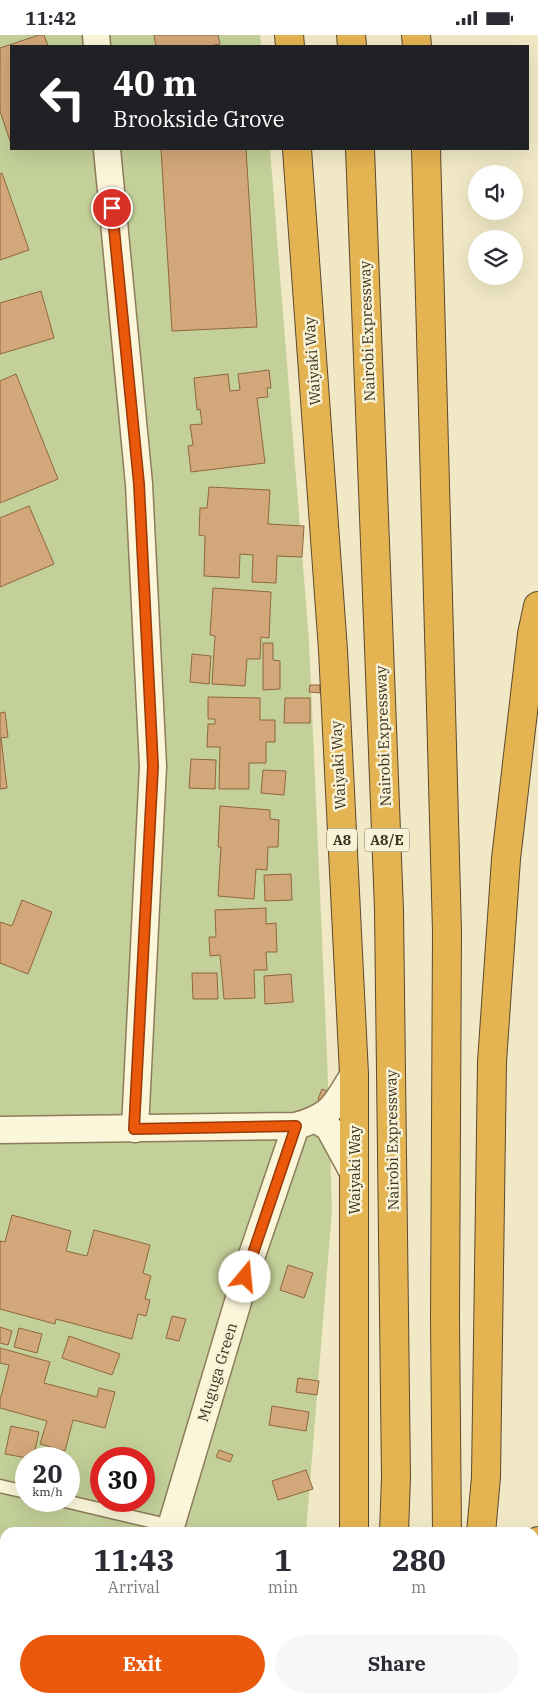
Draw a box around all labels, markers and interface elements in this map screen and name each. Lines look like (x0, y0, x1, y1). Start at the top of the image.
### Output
text: 11:42 (25, 6, 76, 30)
text: 40 m (113, 60, 197, 106)
icon: left (30, 65, 95, 130)
text: Brookside Grove (113, 104, 284, 133)
map controls (468, 165, 523, 285)
button: sound (468, 165, 523, 220)
pin (91, 187, 133, 229)
icon: arrive (98, 194, 126, 222)
button: layers (468, 230, 523, 285)
street label: Nairobi Expressway (355, 260, 379, 402)
street label: Waiyaki Way (299, 316, 325, 406)
street label: Nairobi Expressway (371, 665, 395, 807)
street label: Waiyaki Way (326, 720, 350, 810)
road number: A8 (327, 829, 357, 851)
road number: A8/E (364, 829, 410, 851)
street label: Nairobi Expressway (381, 1069, 403, 1211)
street label: Waiyaki Way (345, 1125, 364, 1215)
position arrow (218, 1250, 270, 1302)
street label: Muguga Green (193, 1320, 241, 1424)
speed limit sign: 30 (90, 1447, 155, 1512)
text: 20 (32, 1457, 63, 1490)
text: km/h (32, 1484, 63, 1499)
text: 11:43 (93, 1540, 174, 1579)
text: 1 (274, 1540, 292, 1579)
text: 280 (392, 1540, 446, 1579)
text: Arrival (108, 1577, 160, 1597)
text: min (268, 1577, 298, 1597)
text: m (411, 1577, 426, 1597)
button: Exit (20, 1635, 265, 1693)
button: Share (275, 1635, 519, 1693)

